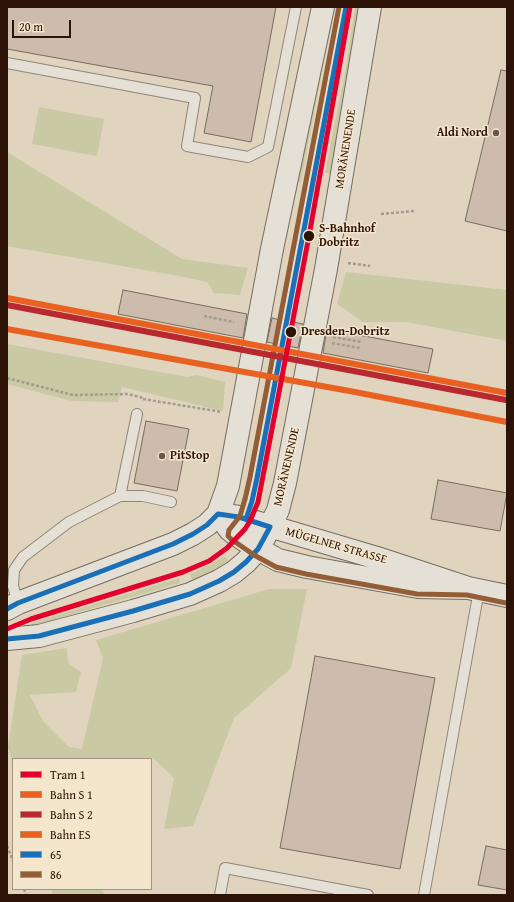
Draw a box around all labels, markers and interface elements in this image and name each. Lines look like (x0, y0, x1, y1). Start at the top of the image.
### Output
scale bar (14, 12, 73, 38)
text: 20 m (19, 18, 43, 35)
street label: MORÄNENENDE (333, 108, 359, 190)
place label: Aldi Nord (437, 126, 488, 140)
marker: Aldi Nord (491, 128, 501, 138)
place label: S-Bahnhof Dobritz (319, 222, 375, 250)
marker: S-Bahnhof Dobritz (302, 229, 316, 243)
marker: Dresden-Dobritz (284, 325, 298, 339)
place label: Dresden-Dobritz (301, 325, 390, 339)
street label: MORÄNENENDE (271, 426, 303, 508)
place label: PitStop (170, 449, 209, 463)
marker: PitStop (157, 451, 167, 461)
street label: MÜGELNER STRASSE (284, 525, 388, 567)
legend (12, 758, 152, 890)
text: Tram 1 (50, 766, 85, 783)
text: Bahn S 1 (50, 786, 93, 803)
text: Bahn S 2 (50, 806, 93, 823)
text: Bahn ES (50, 826, 91, 843)
text: 65 (50, 846, 62, 863)
text: 86 (50, 866, 62, 883)

